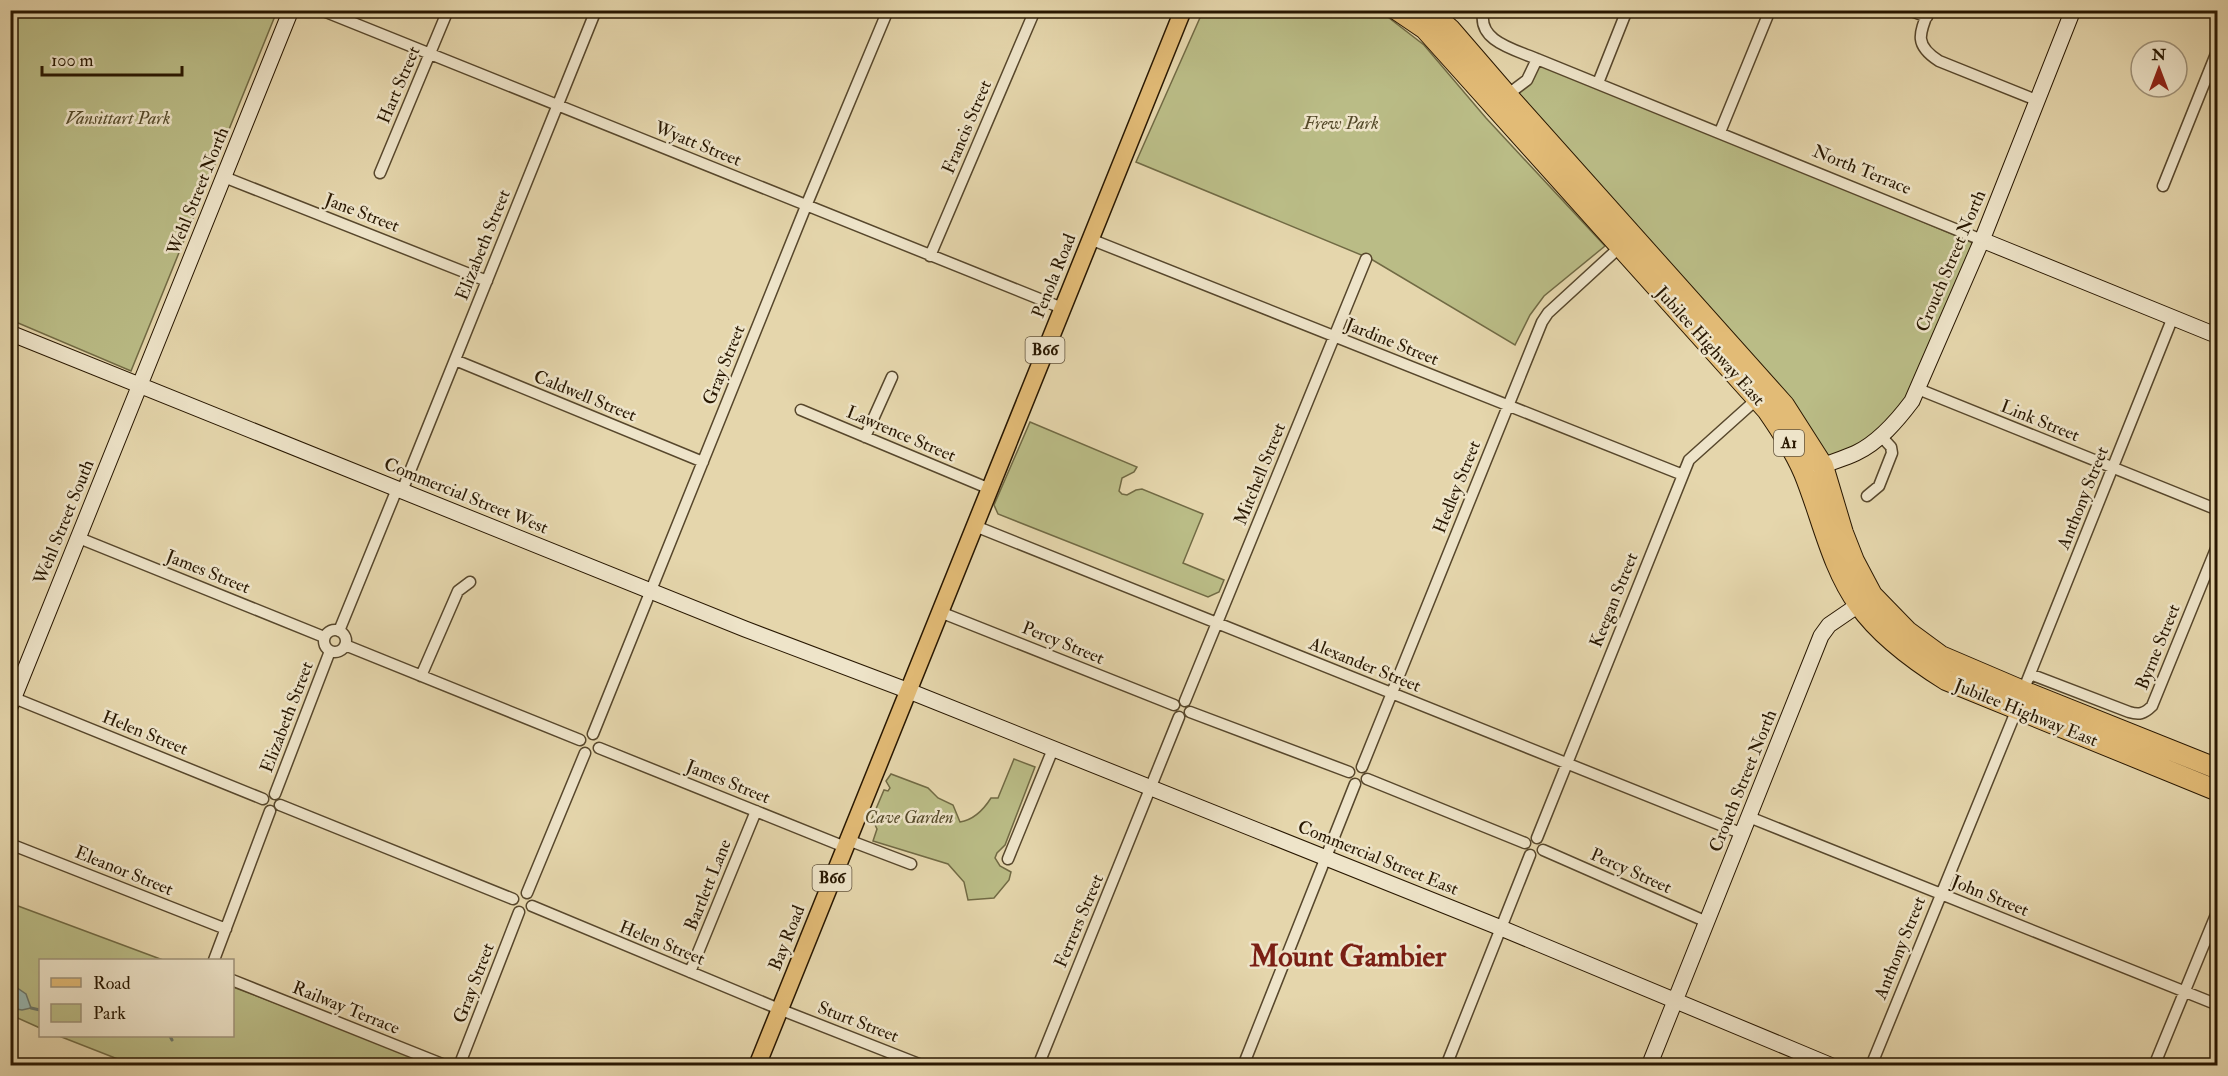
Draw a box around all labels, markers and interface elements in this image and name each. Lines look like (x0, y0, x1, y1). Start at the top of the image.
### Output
scale bar (42, 39, 182, 77)
north arrow (2129, 39, 2189, 99)
street label: Hart Street (372, 43, 426, 127)
text: N (2151, 45, 2167, 65)
text: 100 m (51, 49, 94, 72)
street label: Francis Street (937, 77, 997, 177)
park label: Vansittart Park (66, 107, 170, 130)
park label: Frew Park (1302, 112, 1379, 135)
street label: Wyatt Street (650, 116, 745, 172)
street label: Wehl Street North (162, 123, 234, 259)
street label: North Terrace (1809, 140, 1915, 200)
street label: Elizabeth Street (450, 186, 516, 304)
street label: Crouch Street North (1911, 186, 1991, 335)
street label: Jane Street (320, 188, 403, 238)
street label: Penola Road (1027, 230, 1081, 321)
street label: Jubilee Highway East (1650, 281, 1770, 411)
street label: Jardine Street (1341, 313, 1442, 371)
street label: Gray Street (698, 322, 750, 408)
road number: B66 (1026, 337, 1064, 363)
street label: Caldwell Street (530, 365, 640, 427)
street label: Link Street (1997, 395, 2083, 447)
street label: Lawrence Street (843, 401, 959, 467)
street label: Mitchell Street (1229, 419, 1291, 529)
road number: A1 (1774, 430, 1804, 456)
street label: Hedley Street (1428, 437, 1486, 537)
street label: Anthony Street (2052, 443, 2114, 554)
street label: Commercial Street West (380, 453, 552, 540)
street label: Wehl Street South (28, 456, 100, 589)
street label: James Street (161, 544, 254, 599)
street label: Keegan Street (1585, 549, 1643, 651)
street label: Byrne Street (2130, 601, 2186, 693)
street label: Percy Street (1019, 616, 1108, 670)
street label: Alexander Street (1305, 632, 1424, 698)
street label: Elizabeth Street (255, 658, 319, 776)
street label: Jubilee Highway East (1950, 673, 2101, 752)
street label: Helen Street (99, 705, 191, 761)
street label: Crouch Street North (1704, 706, 1782, 856)
street label: James Street (681, 754, 774, 809)
park label: Cave Garden (864, 806, 954, 829)
street label: Commercial Street East (1294, 815, 1462, 901)
street label: Bartlett Lane (679, 836, 737, 934)
street label: Eleanor Street (71, 841, 177, 901)
street label: Percy Street (1587, 843, 1675, 899)
road number: B66 (812, 865, 852, 891)
street label: John Street (1947, 870, 2032, 922)
street label: Ferrers Street (1049, 871, 1109, 971)
street label: Anthony Street (1869, 893, 1931, 1004)
street label: Bay Road (764, 902, 811, 974)
street label: Helen Street (616, 915, 708, 971)
district label: Mount Gambier (1249, 938, 1447, 975)
street label: Gray Street (448, 939, 500, 1026)
legend (39, 959, 234, 1037)
text: Road (93, 972, 131, 995)
street label: Railway Terrace (289, 976, 403, 1040)
street label: Sturt Street (814, 996, 902, 1048)
text: Park (93, 1002, 126, 1025)

